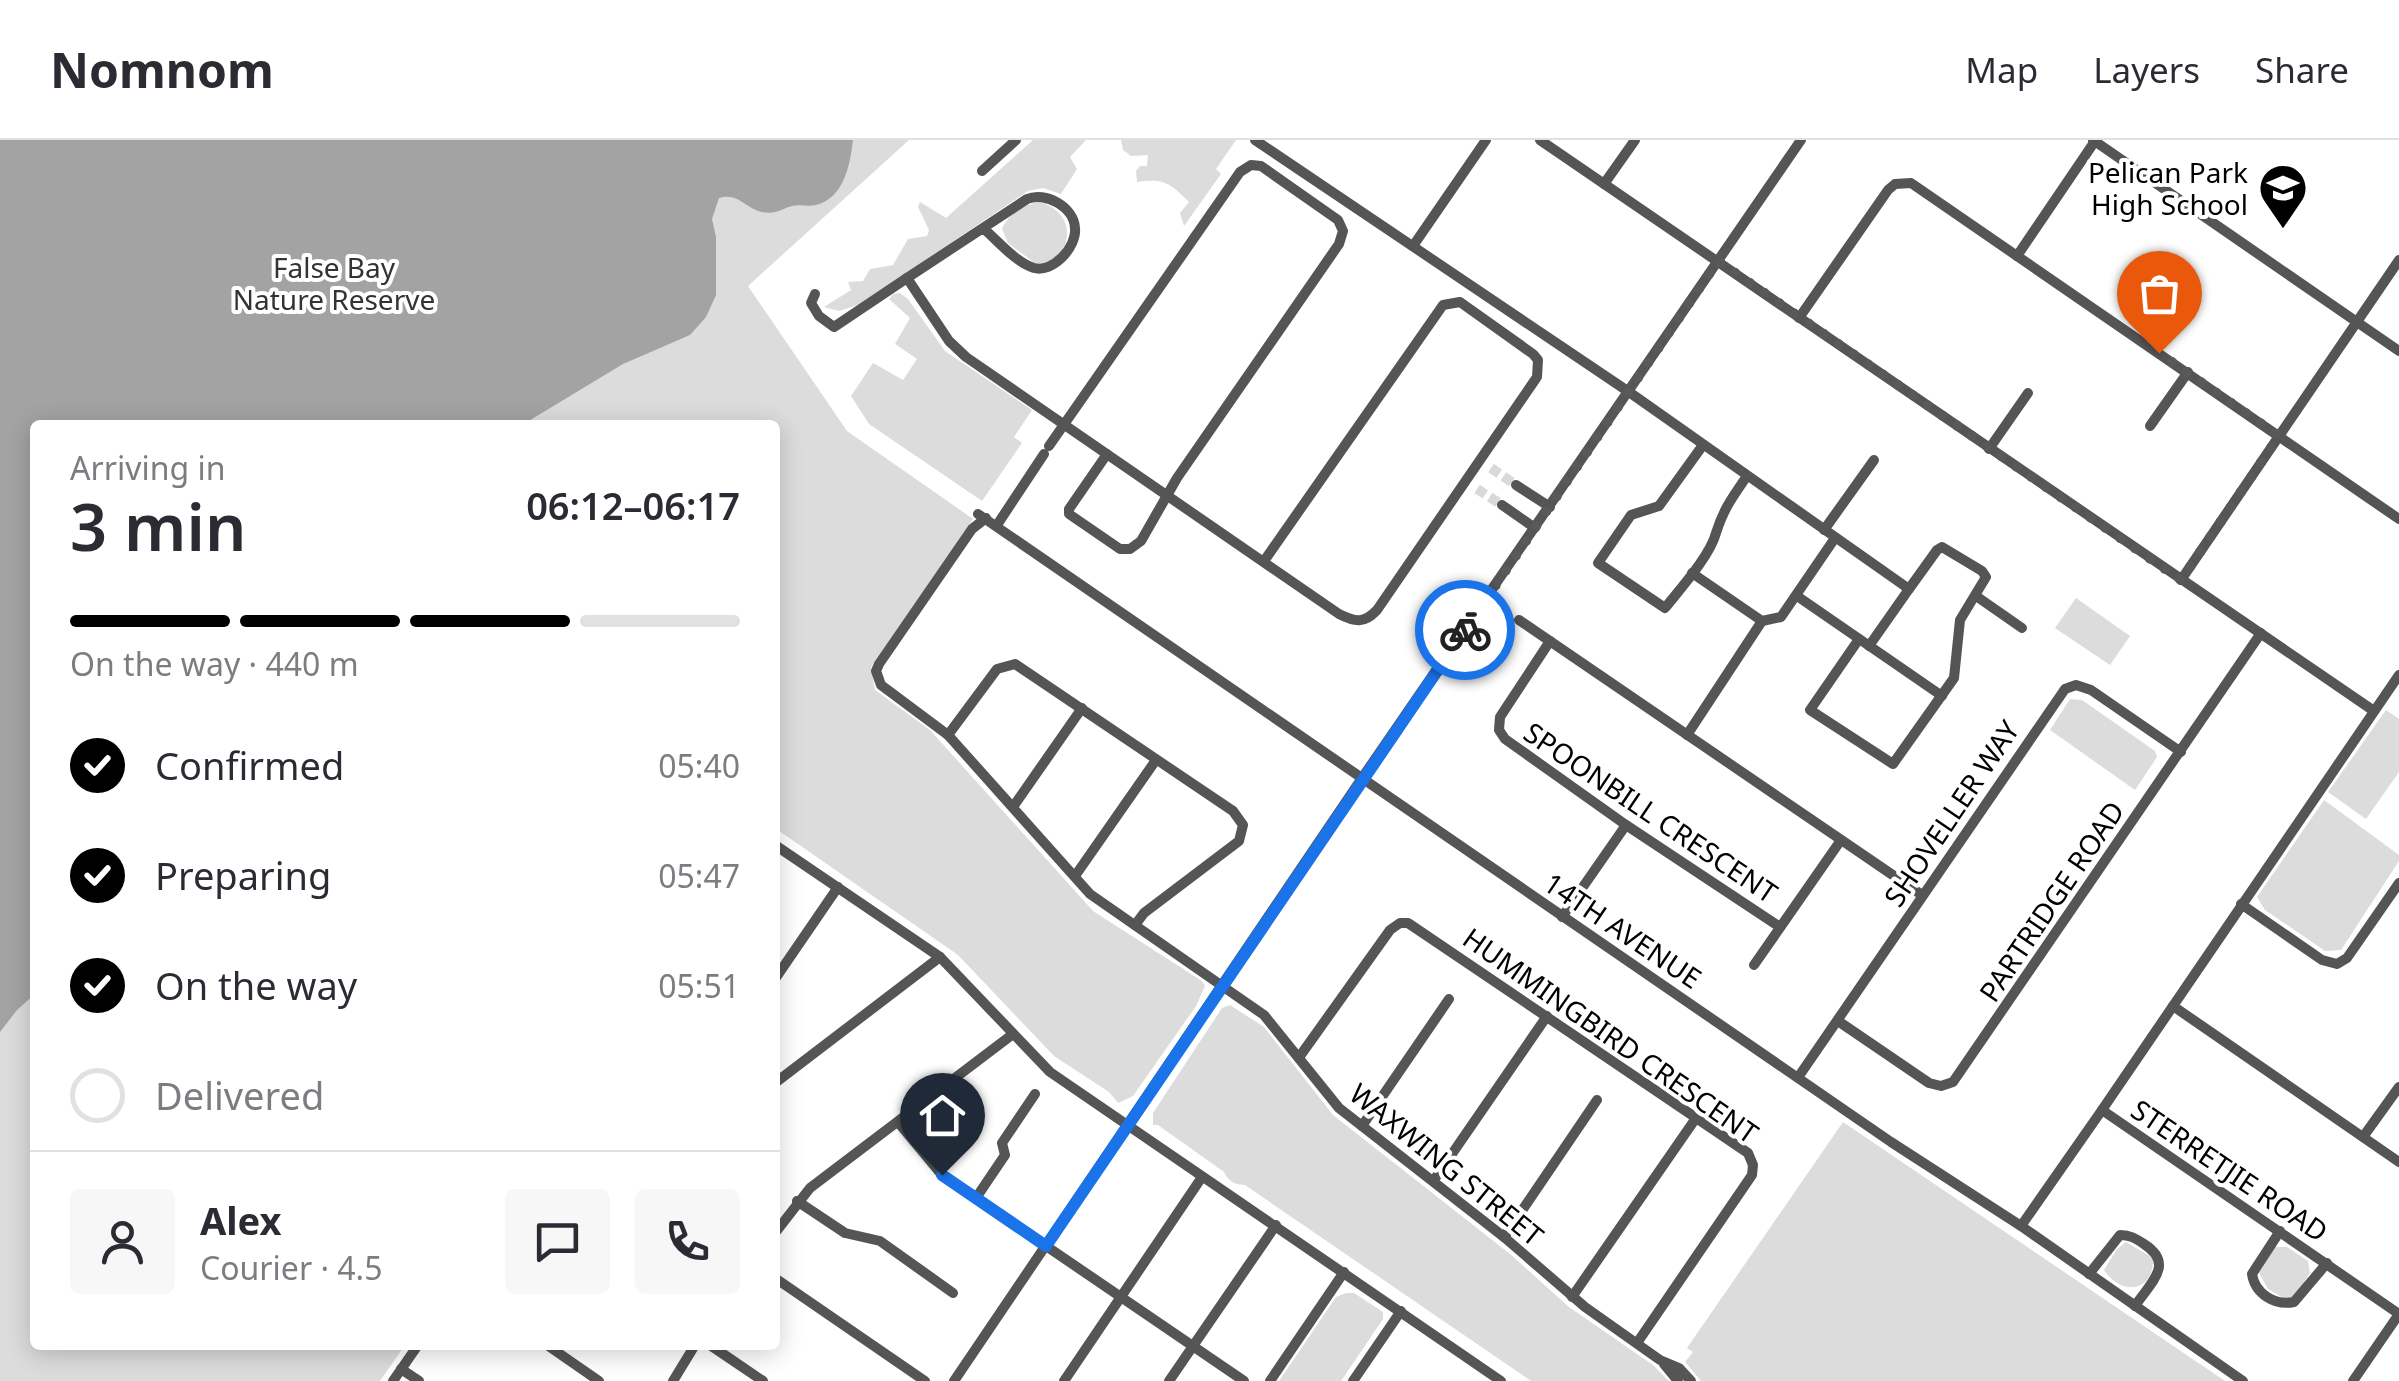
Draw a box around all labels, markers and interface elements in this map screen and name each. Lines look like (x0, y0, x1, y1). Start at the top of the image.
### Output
text: Nomnom (50, 37, 274, 102)
text: Map (1965, 46, 2038, 93)
text: Layers (2093, 46, 2200, 93)
text: Share (2255, 46, 2349, 93)
place label: Pelican Park High School (2088, 153, 2248, 223)
school or university icon: Pelican Park High School (2257, 162, 2309, 230)
park label: False Bay Nature Reserve (233, 248, 435, 318)
pin (2117, 251, 2202, 354)
icon: bag (2132, 266, 2187, 321)
text: Arriving in (70, 446, 225, 489)
text: 06:12–06:17 (526, 479, 740, 531)
text: 3 min (70, 482, 246, 570)
courier (1415, 580, 1515, 680)
icon: bike (1438, 603, 1493, 658)
text: On the way · 440 m (70, 642, 359, 685)
street label: SHOVELLER WAY (1875, 712, 2027, 913)
street label: SPOONBILL CRESCENT (1517, 713, 1785, 911)
icon: check (70, 738, 125, 793)
text: Confirmed (155, 739, 344, 791)
text: 05:40 (658, 744, 740, 787)
street label: PARTRIDGE ROAD (1970, 793, 2132, 1009)
icon: check (70, 848, 125, 903)
text: Preparing (155, 849, 331, 901)
text: 05:47 (658, 854, 740, 897)
street label: 14TH AVENUE (1537, 863, 1709, 997)
street label: HUMMINGBIRD CRESCENT (1456, 918, 1766, 1152)
icon: check (70, 958, 125, 1013)
text: On the way (155, 959, 357, 1011)
text: 05:51 (658, 964, 740, 1007)
text: Delivered (155, 1069, 324, 1121)
pin (900, 1073, 985, 1176)
street label: WAXWING STREET (1342, 1074, 1552, 1254)
icon: home (915, 1088, 970, 1143)
street label: STERRETJIE ROAD (2124, 1090, 2336, 1250)
button: person (70, 1189, 175, 1294)
button: chat (505, 1189, 610, 1294)
button: phone (635, 1189, 740, 1294)
text: Alex (200, 1194, 282, 1246)
text: Courier · 4.5 (200, 1246, 383, 1289)

